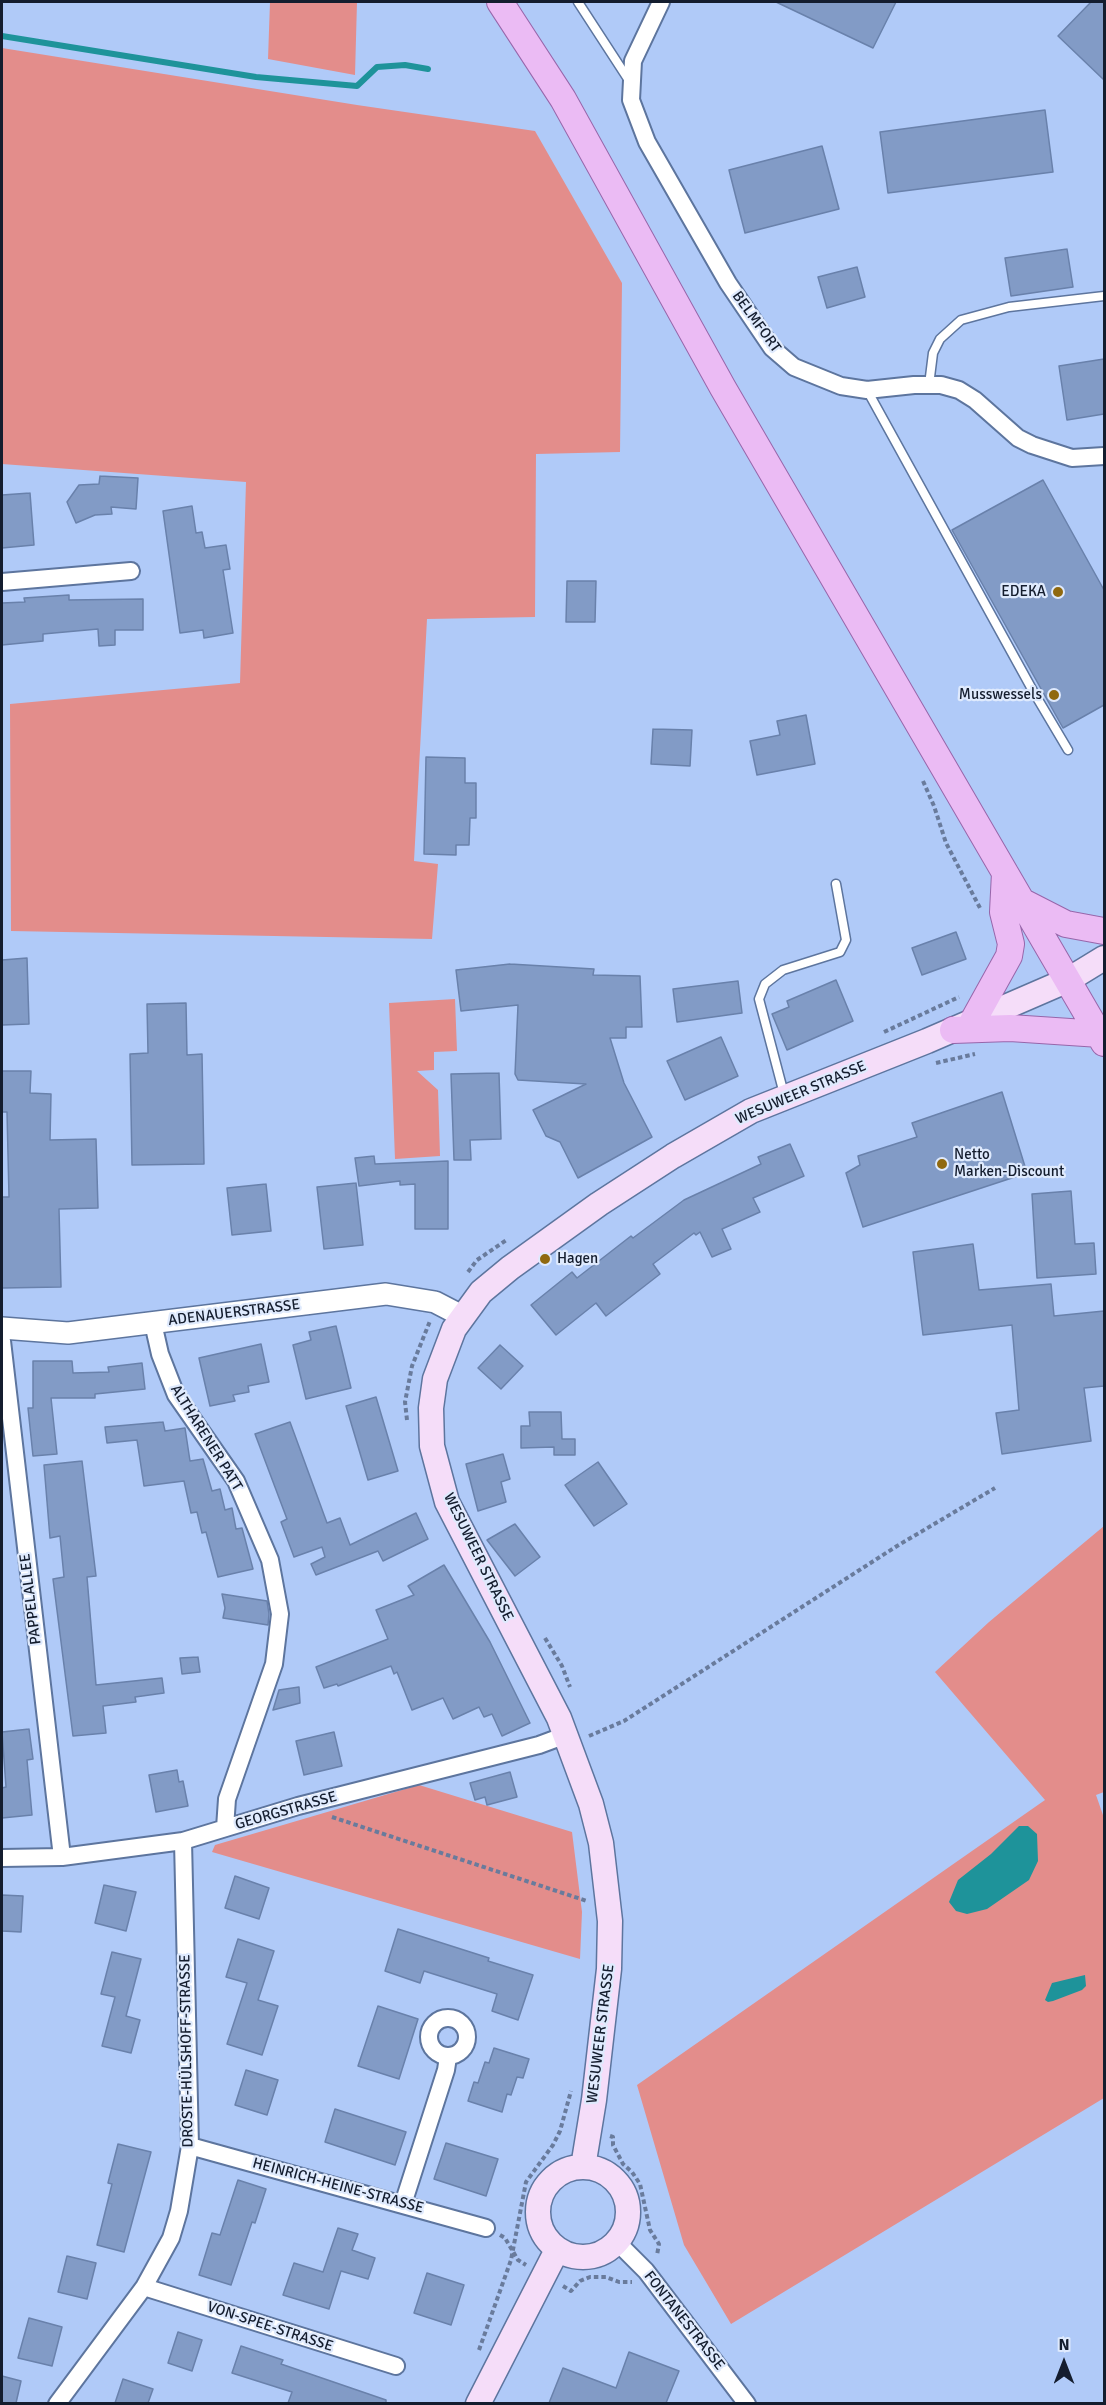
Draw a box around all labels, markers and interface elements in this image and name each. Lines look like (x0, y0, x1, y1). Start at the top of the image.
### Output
street label: BELMFORT (728, 288, 784, 356)
place label: EDEKA (1001, 583, 1046, 601)
marker: EDEKA (1051, 585, 1065, 599)
place label: Musswessels (959, 686, 1042, 704)
marker: Musswessels (1047, 688, 1061, 702)
street label: WESUWEER STRASSE (733, 1057, 869, 1129)
place label: Netto Marken-Discount (954, 1146, 1064, 1181)
marker: Netto Marken-Discount (935, 1157, 949, 1171)
place label: Hagen (557, 1250, 598, 1268)
marker: Hagen (538, 1252, 552, 1266)
street label: ADENAUERSTRASSE (167, 1296, 301, 1330)
street label: ALTHARENER PATT (166, 1382, 246, 1494)
street label: WESUWEER STRASSE (439, 1490, 517, 1624)
street label: PAPPELALLEE (16, 1553, 46, 1645)
street label: GEORGSTRASSE (233, 1788, 339, 1834)
street label: DROSTE-HÜLSHOFF-STRASSE (176, 1954, 198, 2148)
street label: WESUWEER STRASSE (584, 1963, 618, 2105)
street label: HEINRICH-HEINE-STRASSE (250, 2154, 426, 2218)
street label: FONTANESTRASSE (640, 2268, 728, 2374)
street label: VON-SPEE-STRASSE (205, 2298, 335, 2356)
north arrow (1034, 2333, 1094, 2393)
text: N (1058, 2335, 1070, 2355)

